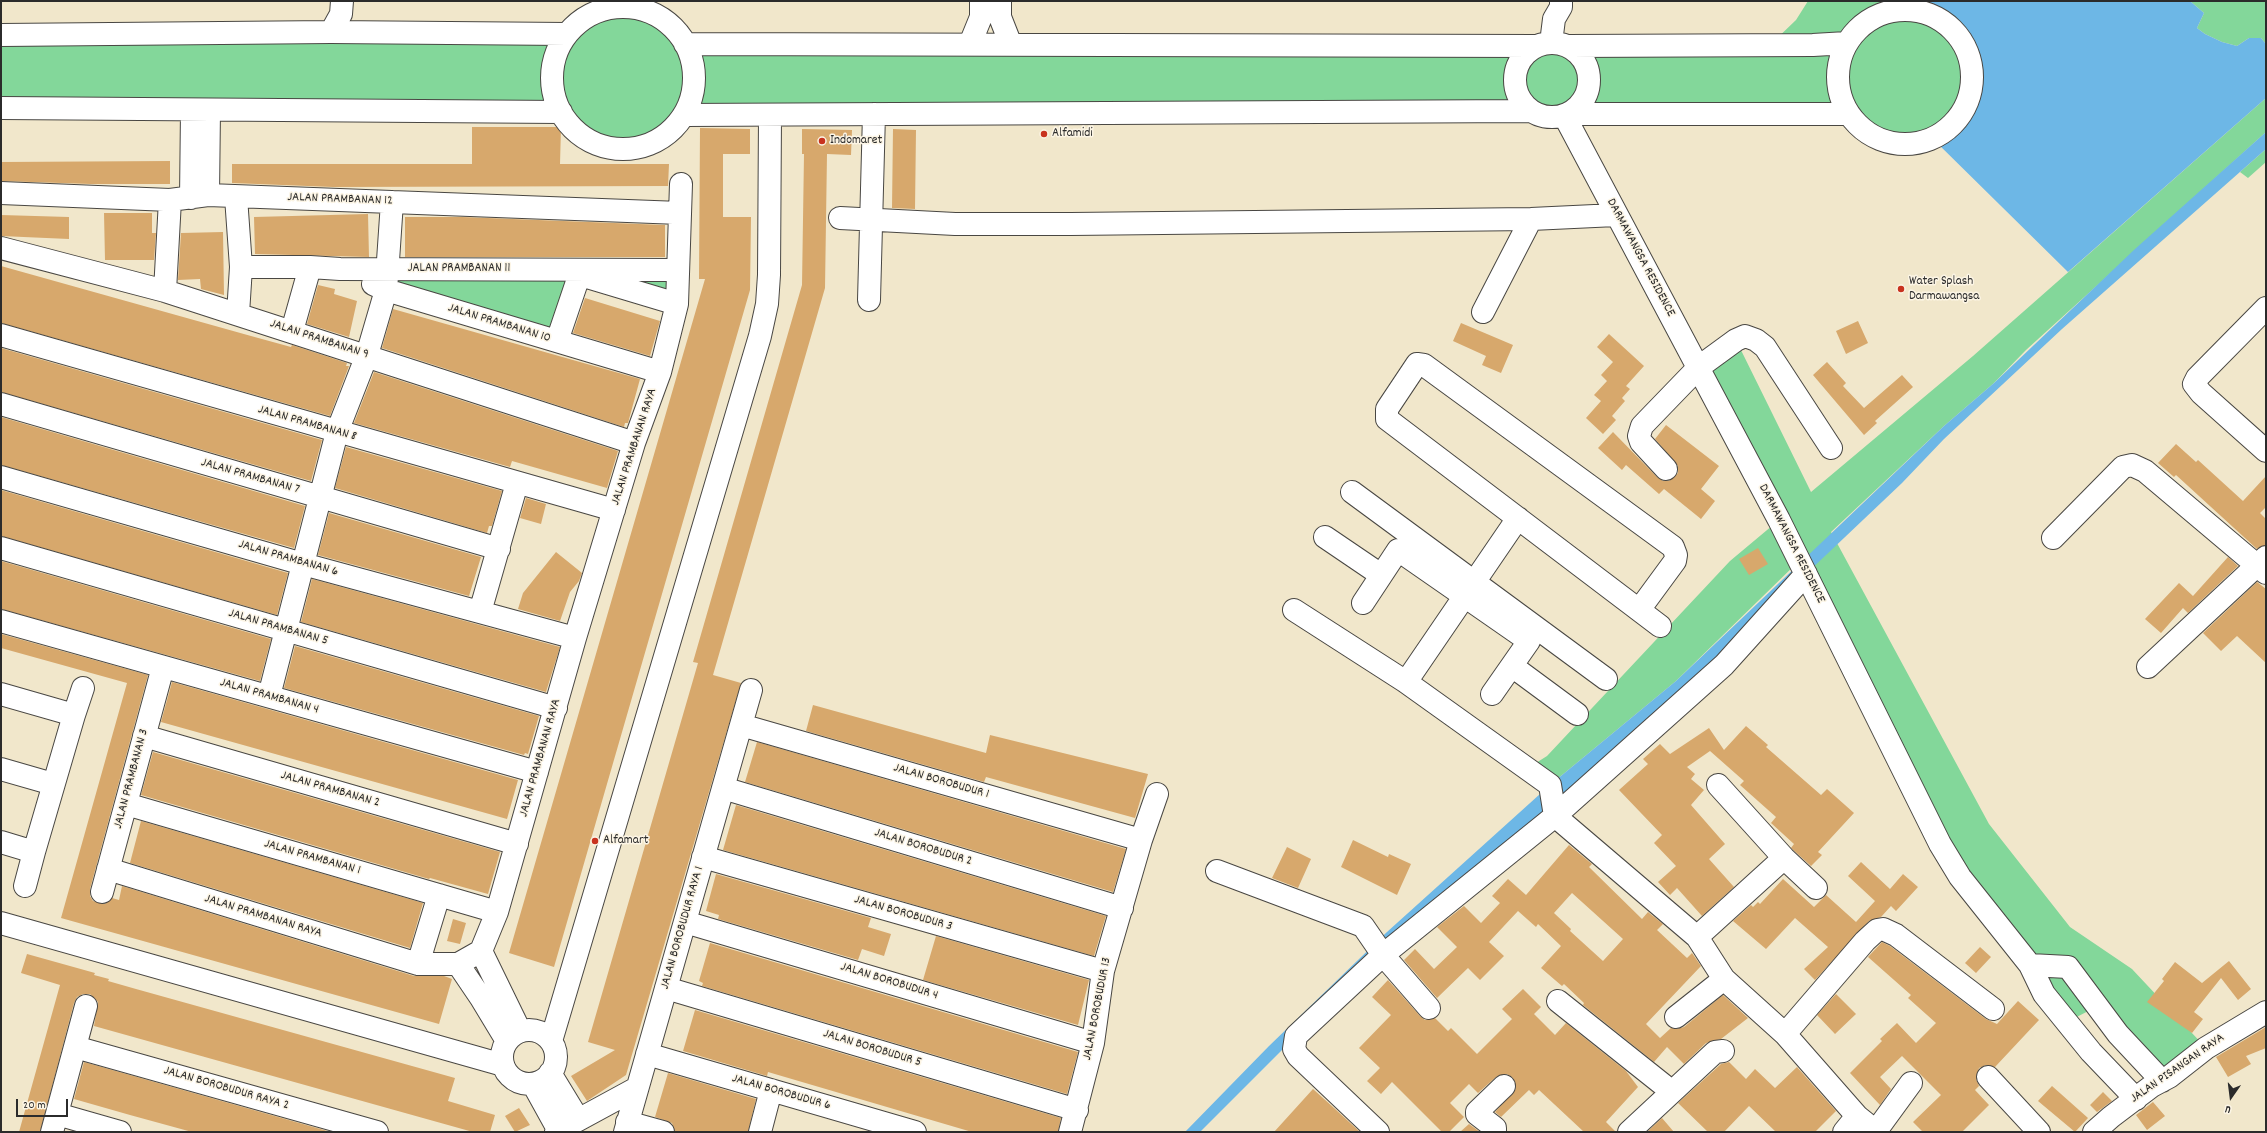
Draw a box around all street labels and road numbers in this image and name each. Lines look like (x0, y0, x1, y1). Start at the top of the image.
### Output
street label: JALAN PRAMBANAN 12 (287, 190, 393, 210)
street label: DARMAWANGSA RESIDENCE (1602, 196, 1678, 320)
street label: JALAN PRAMBANAN 11 (408, 261, 510, 277)
street label: JALAN PRAMBANAN 10 (446, 301, 552, 347)
street label: JALAN PRAMBANAN 9 (268, 317, 370, 363)
street label: JALAN PRAMBANAN RAYA (609, 387, 661, 507)
street label: JALAN PRAMBANAN 8 (256, 402, 358, 446)
street label: JALAN PRAMBANAN 7 (199, 455, 301, 499)
street label: DARMAWANGSA RESIDENCE (1754, 482, 1828, 606)
street label: JALAN PRAMBANAN 6 (236, 537, 340, 581)
street label: JALAN PRAMBANAN 5 (226, 606, 330, 650)
street label: JALAN PRAMBANAN 4 (218, 675, 320, 719)
street label: JALAN PRAMBANAN RAYA (517, 697, 565, 819)
street label: JALAN PRAMBANAN 3 (111, 727, 153, 831)
street label: JALAN BOROBUDUR 1 (891, 761, 991, 803)
street label: JALAN PRAMBANAN 2 (279, 768, 381, 812)
street label: JALAN BOROBUDUR 2 (872, 826, 974, 870)
street label: JALAN PRAMBANAN 1 (262, 837, 362, 879)
street label: JALAN BOROBUDUR RAYA 1 (658, 865, 708, 991)
street label: JALAN PRAMBANAN RAYA (202, 892, 324, 942)
street label: JALAN BOROBUDUR 3 (852, 893, 954, 935)
street label: JALAN BOROBUDUR 13 (1080, 956, 1116, 1062)
street label: JALAN BOROBUDUR 4 (838, 960, 940, 1004)
street label: JALAN BOROBUDUR 5 (821, 1027, 923, 1071)
street label: JALAN PISANGAN RAYA (2128, 1031, 2228, 1107)
street label: JALAN BOROBUDUR RAYA 2 (162, 1064, 290, 1114)
street label: JALAN BOROBUDUR 6 (730, 1071, 832, 1115)

